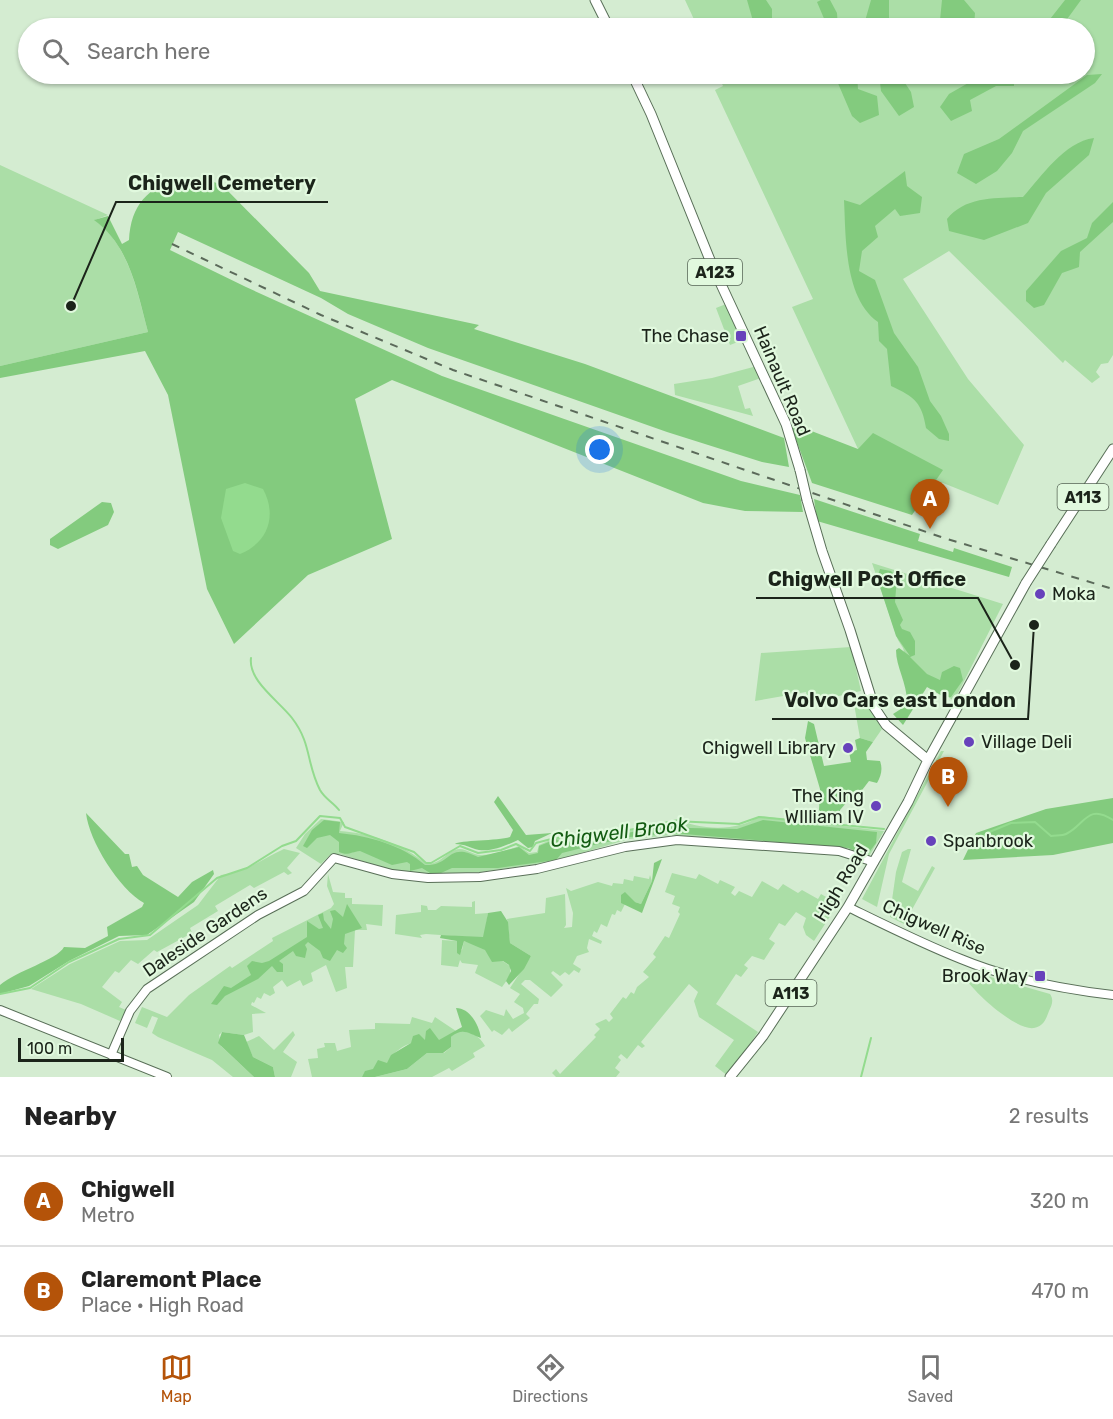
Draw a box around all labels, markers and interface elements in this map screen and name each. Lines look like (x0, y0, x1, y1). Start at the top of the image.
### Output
search box (18, 18, 1095, 84)
icon: search (39, 35, 72, 68)
text: Search here (87, 38, 210, 65)
callout: Chigwell Cemetery (116, 164, 328, 202)
text: Chigwell Cemetery (128, 171, 316, 195)
road number: A123 (688, 259, 742, 285)
street label: Hainault Road (749, 323, 815, 439)
place label: The Chase (641, 325, 729, 347)
marker: The Chase (734, 329, 748, 343)
your location (585, 435, 614, 464)
pin: A (910, 480, 950, 529)
road number: A113 (1058, 484, 1108, 510)
callout: Chigwell Post Office (756, 560, 978, 598)
text: Chigwell Post Office (768, 567, 966, 591)
place label: Moka (1052, 583, 1096, 605)
marker: Moka (1033, 587, 1047, 601)
callout: Volvo Cars east London (772, 681, 1028, 719)
text: Volvo Cars east London (784, 688, 1016, 712)
place label: Village Deli (981, 731, 1072, 753)
marker: Village Deli (962, 735, 976, 749)
place label: Chigwell Library (702, 737, 836, 759)
marker: Chigwell Library (841, 741, 855, 755)
pin: B (928, 758, 968, 807)
place label: The King WIlliam IV (785, 785, 864, 828)
marker: The King WIlliam IV (869, 799, 883, 813)
water label: Chigwell Brook (549, 812, 690, 852)
place label: Spanbrook (943, 830, 1034, 852)
marker: Spanbrook (924, 834, 938, 848)
street label: High Road (809, 840, 873, 926)
street label: Daleside Gardens (139, 882, 271, 982)
street label: Chigwell Rise (879, 894, 989, 960)
place label: Brook Way (942, 965, 1028, 987)
marker: Brook Way (1033, 969, 1047, 983)
road number: A113 (766, 980, 816, 1006)
scale bar (18, 1035, 124, 1062)
text: 100 m (27, 1039, 72, 1058)
text: Nearby (24, 1101, 117, 1132)
text: 2 results (1009, 1104, 1089, 1128)
text: Chigwell (81, 1176, 175, 1203)
text: A (36, 1189, 51, 1213)
text: 320 m (1030, 1189, 1089, 1213)
text: Metro (81, 1203, 135, 1227)
text: Claremont Place (81, 1266, 261, 1293)
text: B (36, 1279, 51, 1303)
text: 470 m (1031, 1279, 1089, 1303)
text: Place · High Road (81, 1293, 244, 1317)
tab: Map (160, 1351, 193, 1406)
tab: Directions (512, 1351, 588, 1406)
tab: Saved (908, 1351, 953, 1406)

